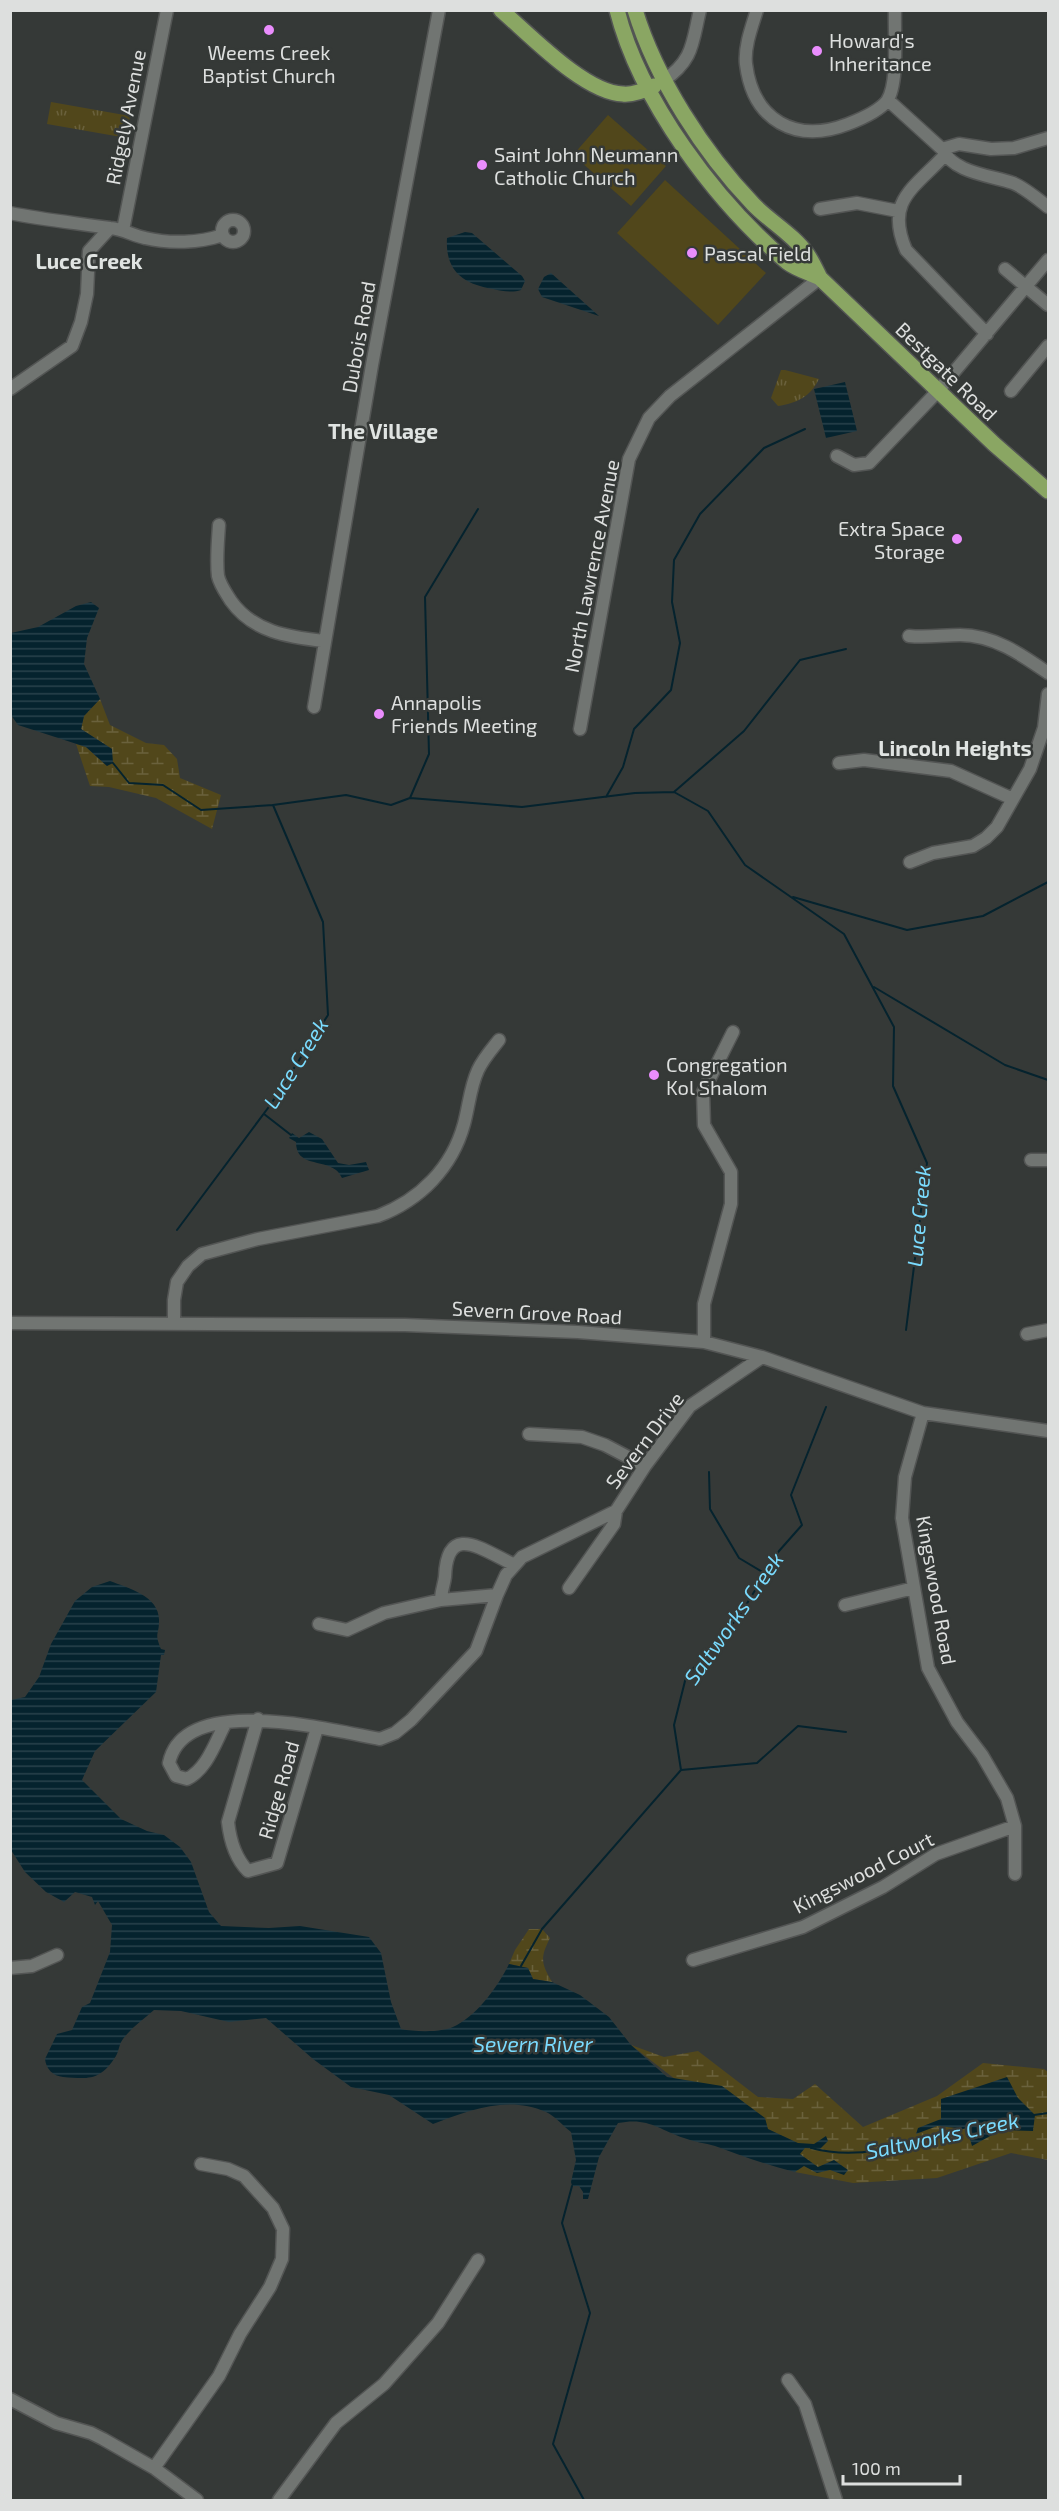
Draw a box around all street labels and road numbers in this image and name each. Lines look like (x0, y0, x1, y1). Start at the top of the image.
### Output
street label: Ridgely Avenue (100, 47, 150, 187)
street label: Dubois Road (336, 279, 380, 395)
street label: Bestgate Road (891, 317, 1003, 425)
street label: North Lawrence Avenue (559, 457, 623, 675)
street label: Severn Grove Road (451, 1296, 623, 1328)
street label: Severn Drive (600, 1387, 688, 1493)
street label: Kingswood Road (912, 1514, 962, 1666)
street label: Ridge Road (253, 1738, 303, 1842)
street label: Kingswood Court (789, 1826, 938, 1918)

